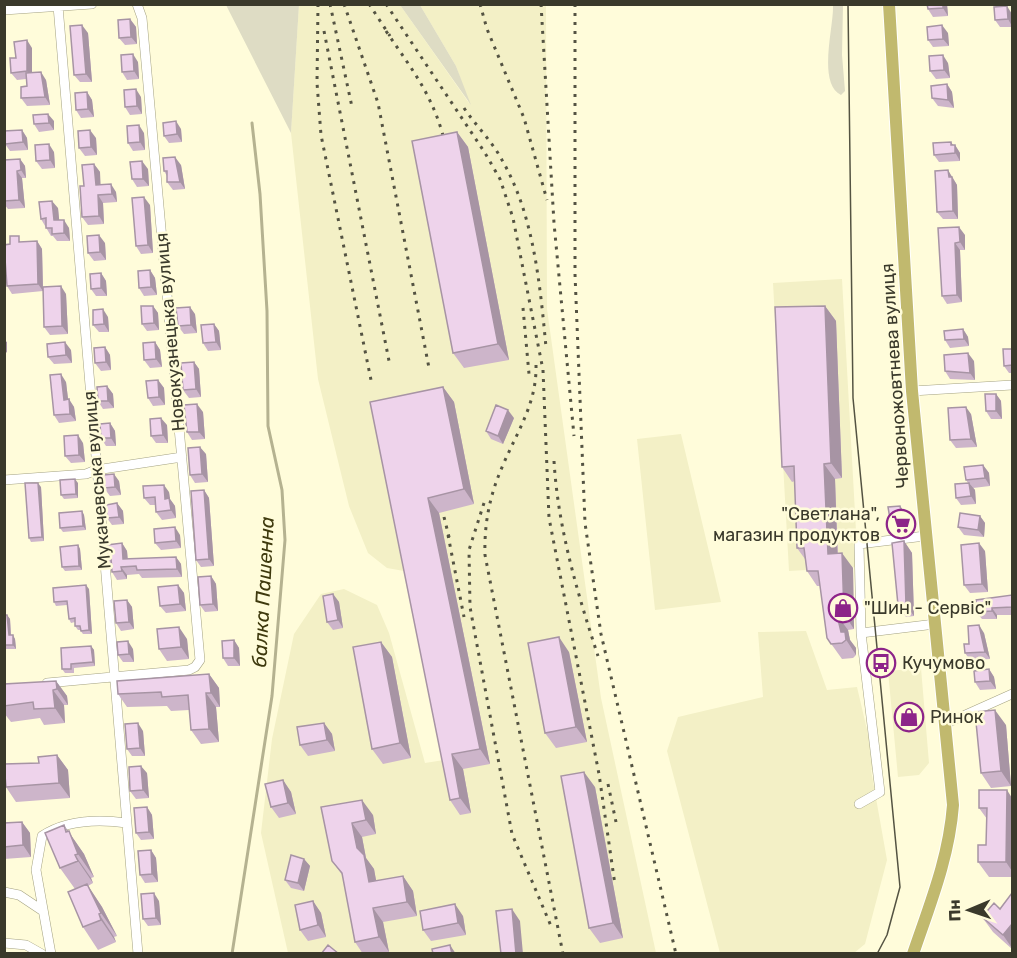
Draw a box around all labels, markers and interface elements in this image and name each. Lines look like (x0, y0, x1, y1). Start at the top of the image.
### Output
street label: Новокузнецька вулиця (150, 232, 190, 432)
street label: Червоножовтнева вулиця (876, 263, 914, 489)
street label: Мукачевська вулиця (78, 390, 116, 570)
place label: "Светлана", магазин продуктов (713, 503, 880, 546)
supermarket icon: "Светлана", магазин продуктов (885, 508, 917, 540)
water label: балка Пашенна (247, 516, 279, 668)
shop icon: "Шин - Сервіс" (827, 592, 859, 624)
place label: "Шин - Сервіс" (864, 597, 991, 619)
bus stop icon: Кучумово (865, 647, 897, 679)
place label: Кучумово (902, 652, 985, 674)
shop icon: Ринок (893, 701, 925, 733)
place label: Ринок (930, 706, 984, 728)
north arrow (939, 880, 999, 940)
text: Пн (945, 899, 964, 922)

